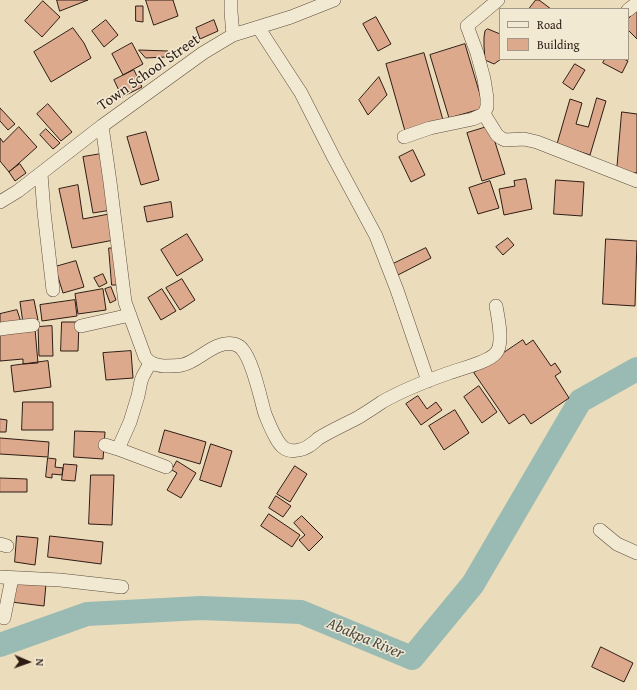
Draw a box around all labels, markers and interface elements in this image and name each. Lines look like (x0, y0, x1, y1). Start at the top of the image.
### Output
legend (499, 8, 629, 60)
text: Road (537, 16, 562, 33)
street label: Town School Street (94, 31, 204, 115)
text: Building (537, 36, 580, 53)
water label: Abakpa River (324, 614, 406, 664)
north arrow (8, 642, 48, 682)
text: N (32, 658, 48, 666)

